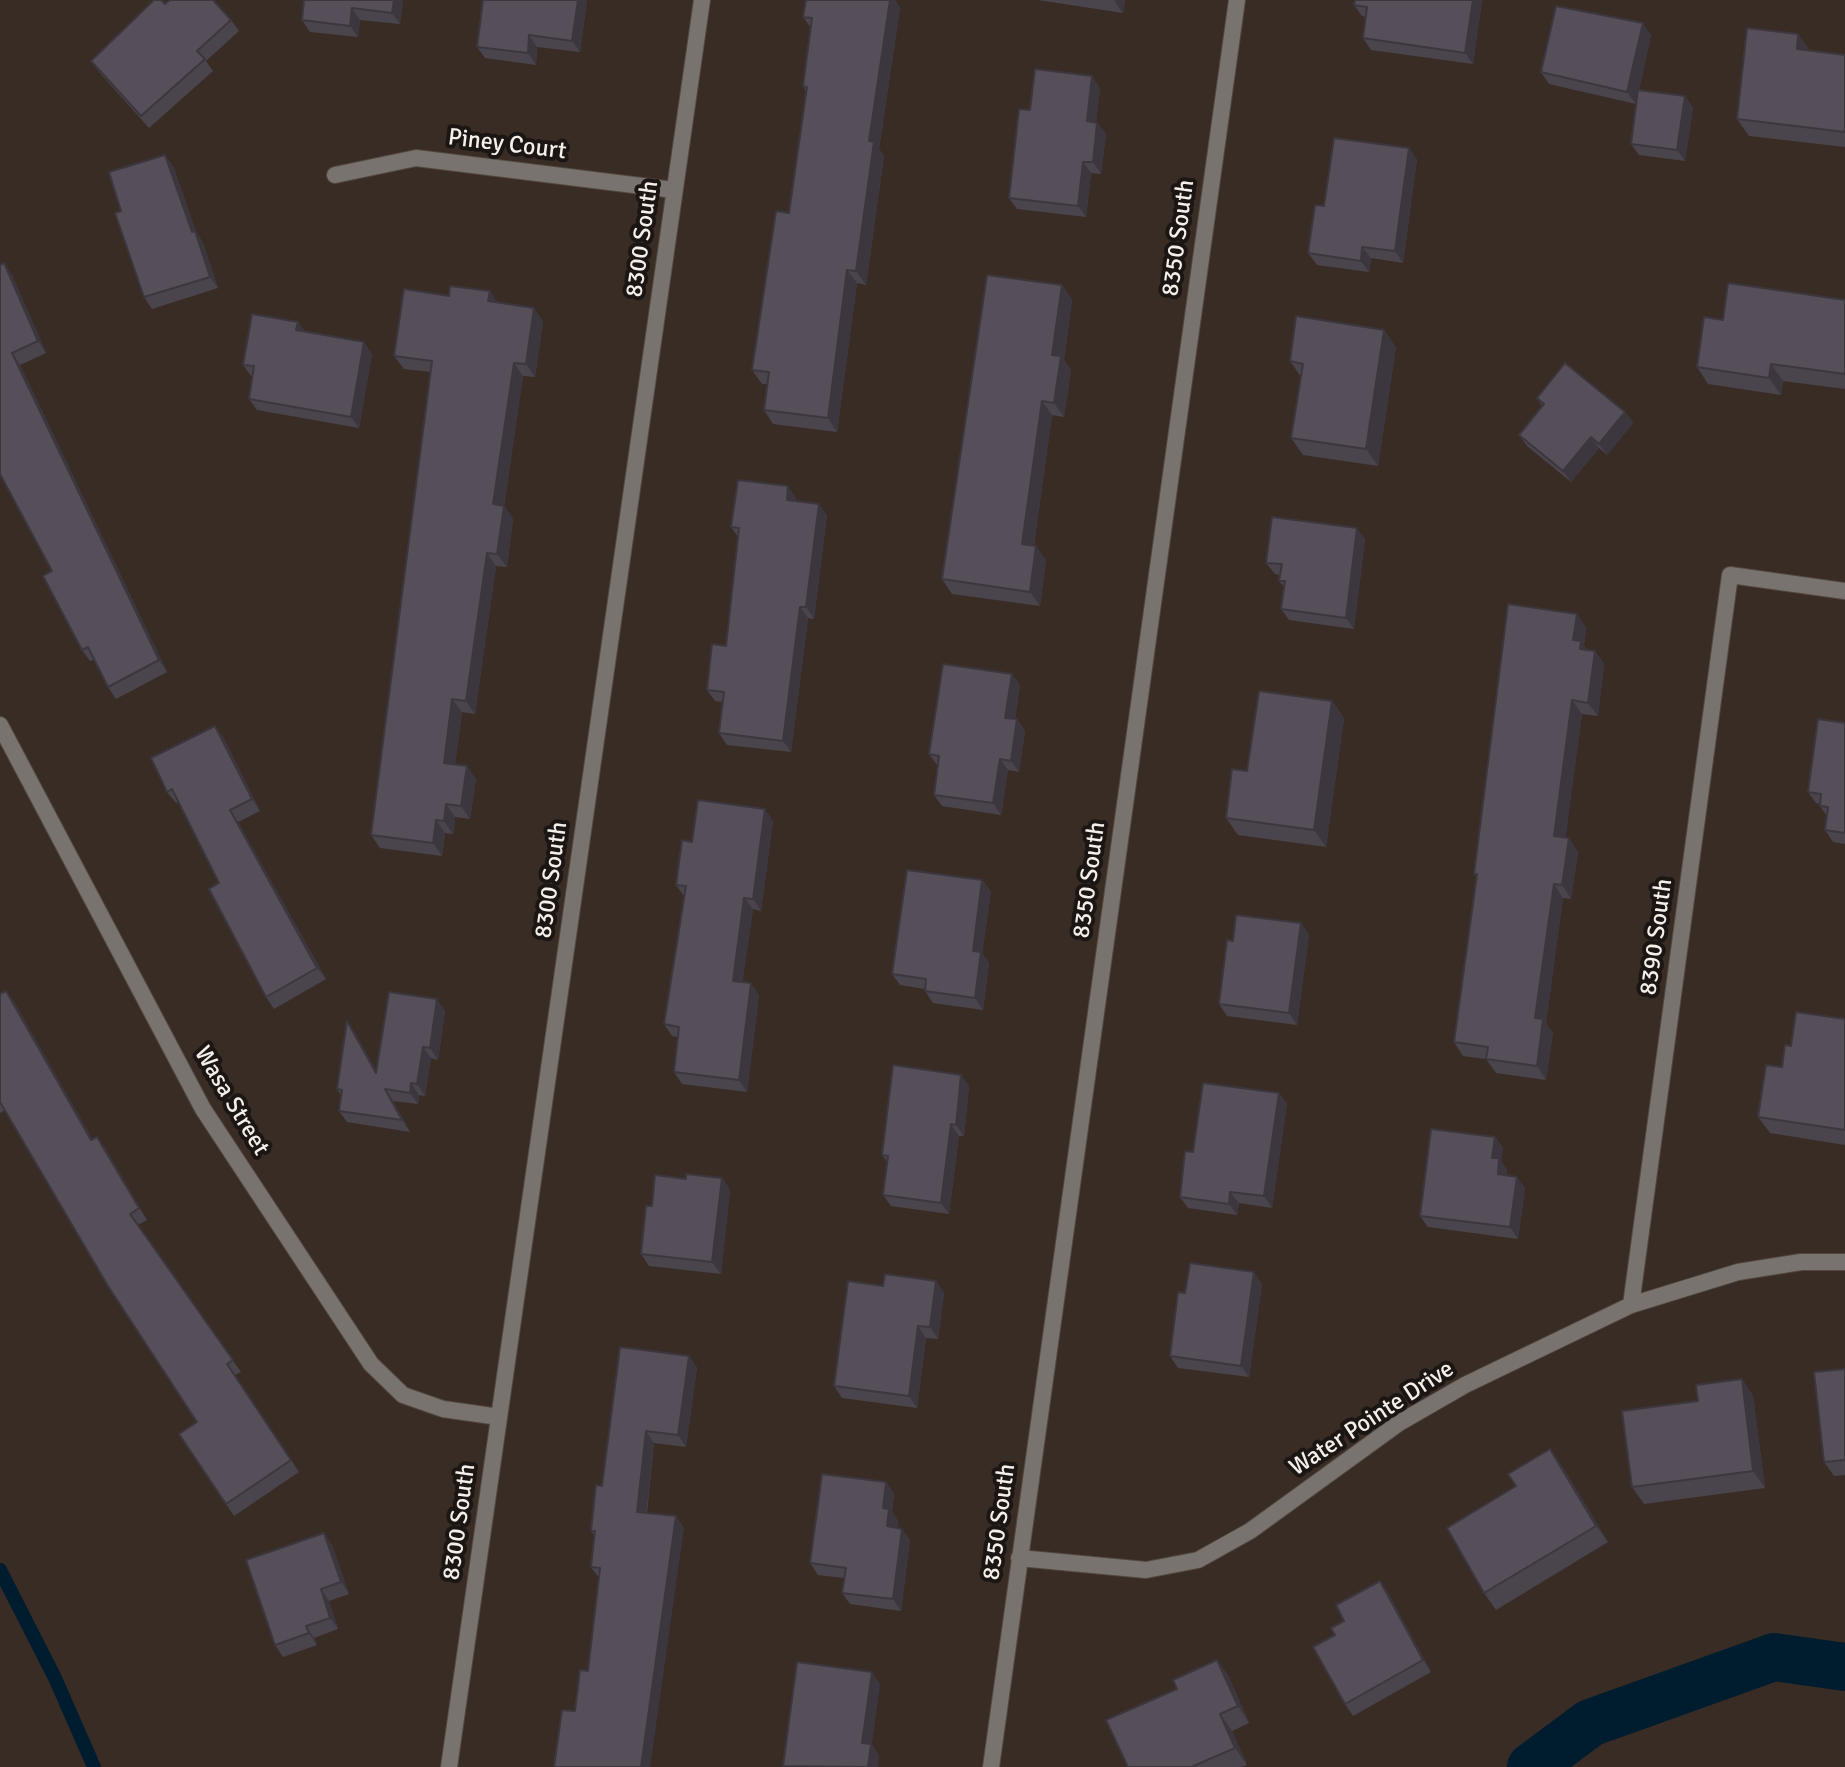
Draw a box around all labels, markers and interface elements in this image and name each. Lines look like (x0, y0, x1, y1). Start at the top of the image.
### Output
street label: Piney Court (446, 123, 568, 167)
street label: 8350 South (1157, 178, 1201, 298)
street label: 8300 South (621, 179, 665, 299)
street label: 8300 South (530, 820, 574, 940)
street label: 8350 South (1068, 820, 1112, 940)
street label: 8390 South (1635, 877, 1679, 997)
street label: Wasa Street (187, 1041, 275, 1161)
street label: Water Pointe Drive (1285, 1355, 1459, 1483)
street label: 8300 South (438, 1462, 482, 1582)
street label: 8350 South (978, 1462, 1022, 1582)

